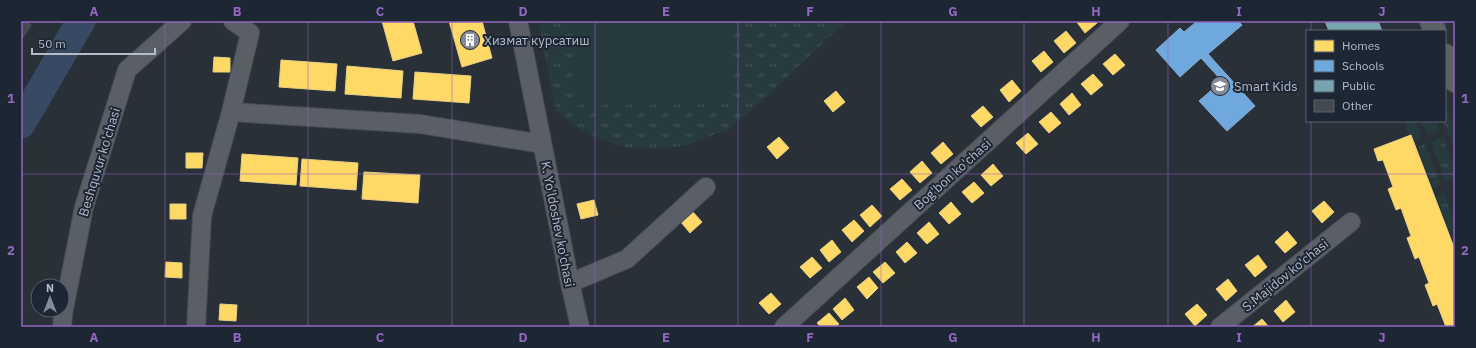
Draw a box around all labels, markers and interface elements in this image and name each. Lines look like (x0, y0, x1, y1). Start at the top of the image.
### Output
text: A (90, 3, 99, 20)
text: B (233, 3, 242, 20)
text: C (376, 3, 385, 20)
text: D (518, 3, 528, 20)
text: E (662, 3, 670, 20)
text: F (806, 3, 814, 20)
text: G (948, 3, 958, 20)
text: H (1091, 3, 1101, 20)
text: I (1236, 3, 1242, 20)
text: J (1378, 3, 1386, 20)
building icon: Хизмат курсатиш (459, 29, 481, 51)
scale bar (32, 30, 155, 56)
legend (1306, 30, 1446, 122)
place label: Хизмат курсатиш (484, 32, 590, 49)
text: 50 m (38, 36, 66, 51)
text: Homes (1342, 38, 1380, 53)
text: Schools (1342, 58, 1385, 73)
school or university icon: Smart Kids (1209, 75, 1231, 97)
place label: Smart Kids (1234, 78, 1298, 95)
text: Public (1342, 78, 1375, 93)
text: 1 (7, 90, 15, 107)
text: 1 (1461, 90, 1469, 107)
text: Other (1342, 98, 1373, 113)
street label: Beshquvur ko'chasi (75, 106, 124, 219)
street label: Bog'bon ko'chasi (910, 135, 994, 214)
street label: K. Yo'ldoshev ko'chasi (537, 160, 578, 288)
street label: S.Majidov ko'chasi (1239, 235, 1332, 315)
text: 2 (7, 242, 15, 259)
text: 2 (1461, 242, 1469, 259)
north arrow (30, 278, 70, 318)
text: N (46, 281, 54, 295)
text: A (90, 329, 99, 346)
text: B (233, 329, 242, 346)
text: C (376, 329, 385, 346)
text: D (518, 329, 528, 346)
text: E (662, 329, 670, 346)
text: F (806, 329, 814, 346)
text: G (948, 329, 958, 346)
text: H (1091, 329, 1101, 346)
text: I (1236, 329, 1242, 346)
text: J (1378, 329, 1386, 346)

